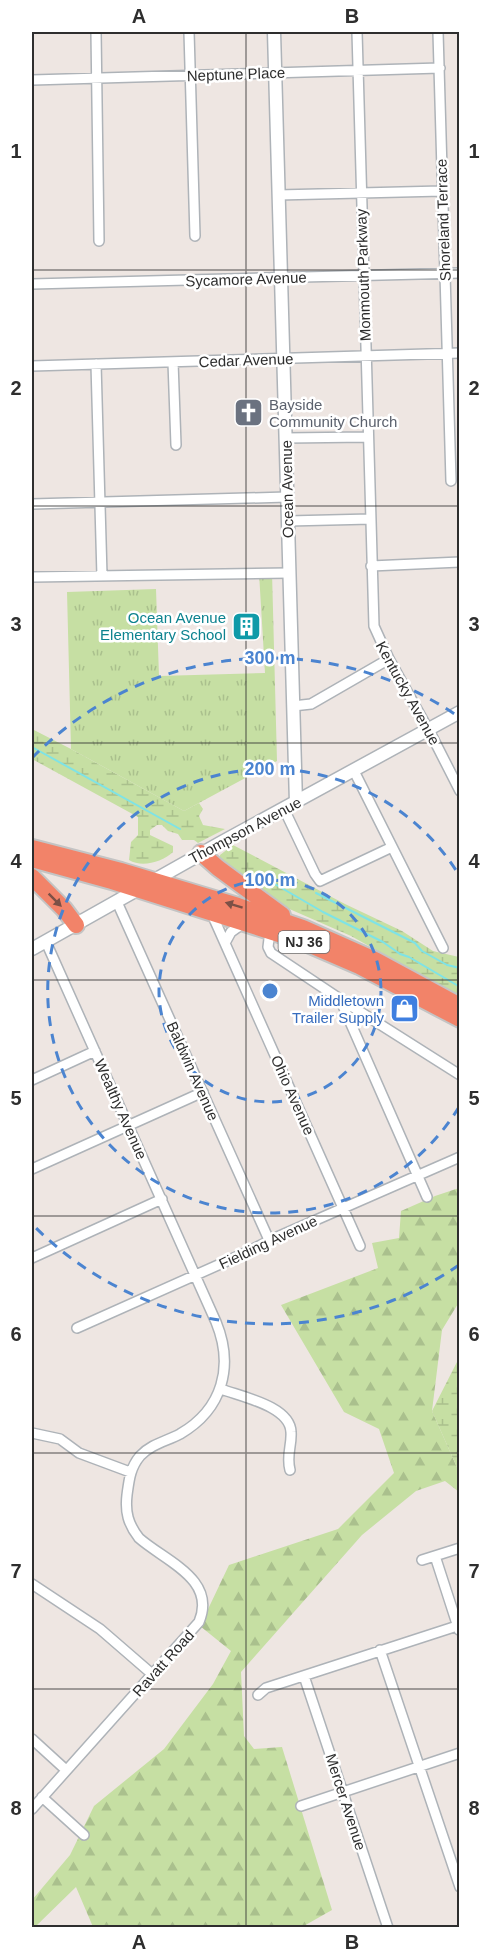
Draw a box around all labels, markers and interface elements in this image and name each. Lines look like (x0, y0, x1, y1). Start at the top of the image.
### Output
text: A (132, 5, 146, 27)
text: B (345, 5, 359, 27)
street label: Neptune Place (187, 64, 285, 84)
text: 1 (10, 140, 22, 162)
text: 1 (468, 140, 480, 162)
street label: Shoreland Terrace (432, 159, 454, 281)
street label: Monmouth Parkway (352, 208, 374, 342)
street label: Sycamore Avenue (185, 268, 307, 290)
street label: Cedar Avenue (198, 350, 294, 370)
text: 2 (10, 377, 22, 399)
text: 2 (468, 377, 480, 399)
place label: Bayside Community Church (269, 396, 397, 430)
church icon: Bayside Community Church (232, 397, 264, 429)
street label: Ocean Avenue (278, 440, 296, 538)
place label: Ocean Avenue Elementary School (100, 609, 226, 643)
building icon: Ocean Avenue Elementary School (231, 610, 263, 642)
text: 3 (10, 613, 22, 635)
text: 3 (468, 613, 480, 635)
street label: Kentucky Avenue (373, 638, 443, 748)
text: 300 m (244, 648, 296, 668)
text: 200 m (244, 759, 296, 779)
street label: Thompson Avenue (186, 793, 304, 867)
text: 4 (10, 850, 22, 872)
text: 4 (468, 850, 480, 872)
text: 100 m (244, 870, 296, 890)
one-way arrow (47, 893, 61, 907)
one-way arrow (225, 900, 243, 909)
road number: NJ 36 (278, 931, 330, 953)
centre of rings (260, 981, 280, 1001)
place label: Middletown Trailer Supply (292, 992, 384, 1026)
shop icon: Middletown Trailer Supply (389, 993, 421, 1025)
street label: Baldwin Avenue (164, 1019, 222, 1123)
street label: Ohio Avenue (268, 1052, 318, 1138)
street label: Wealthy Avenue (91, 1056, 151, 1162)
text: 5 (10, 1087, 22, 1109)
text: 5 (468, 1087, 480, 1109)
street label: Fielding Avenue (216, 1212, 320, 1272)
text: 6 (10, 1323, 22, 1345)
text: 6 (468, 1323, 480, 1345)
text: 7 (10, 1560, 22, 1582)
text: 7 (468, 1560, 480, 1582)
street label: Ravatt Road (129, 1626, 197, 1700)
street label: Mercer Avenue (322, 1752, 370, 1852)
text: 8 (10, 1797, 22, 1819)
text: 8 (468, 1797, 480, 1819)
text: A (132, 1931, 146, 1953)
text: B (345, 1931, 359, 1953)

